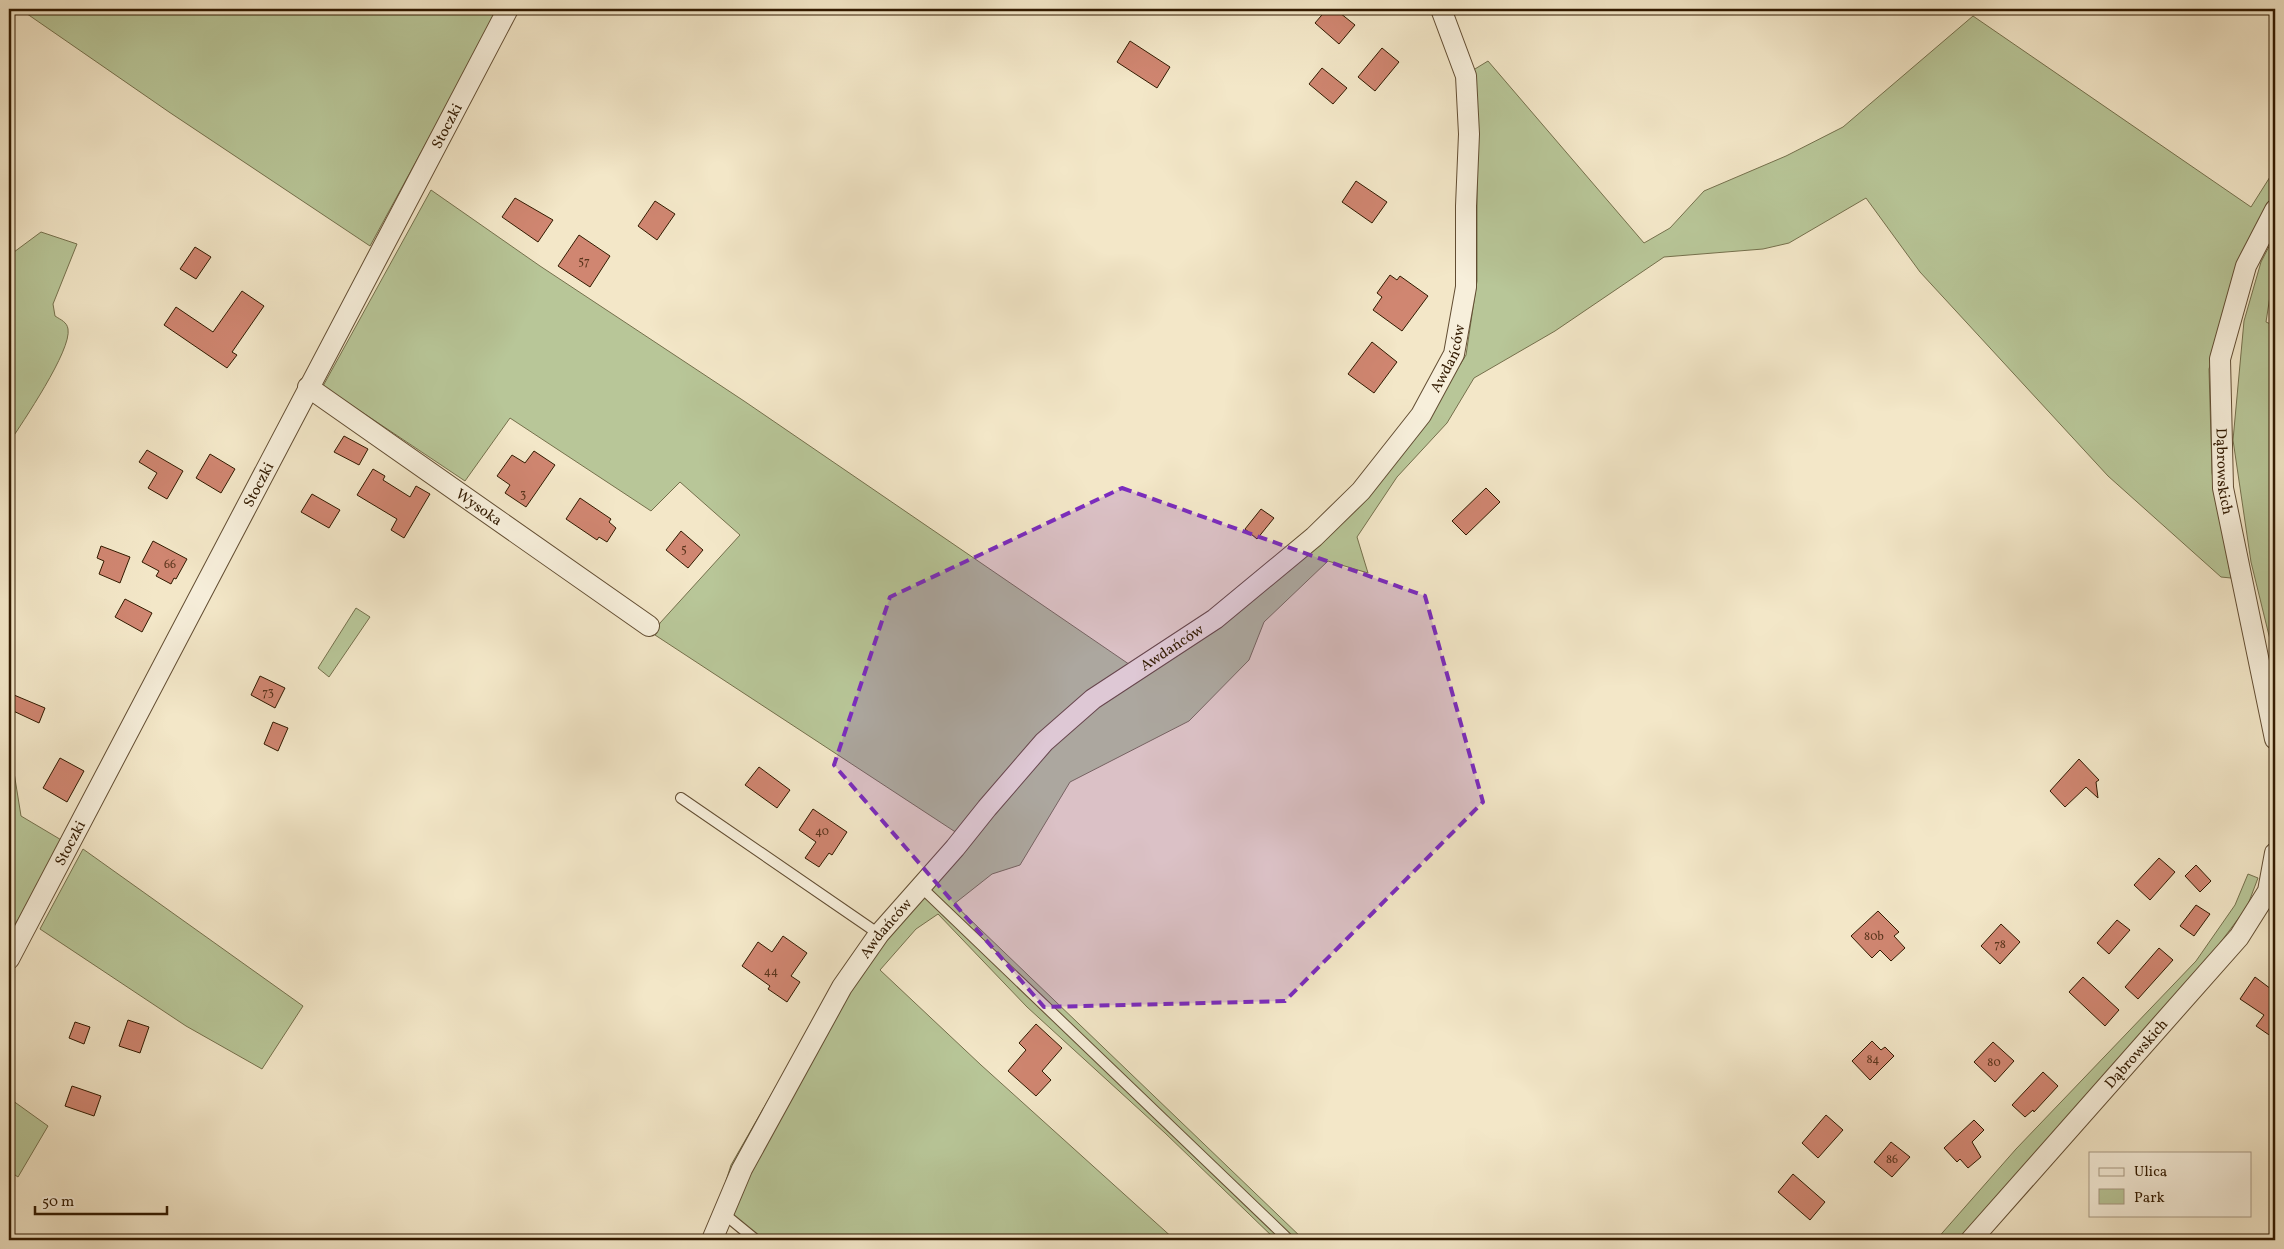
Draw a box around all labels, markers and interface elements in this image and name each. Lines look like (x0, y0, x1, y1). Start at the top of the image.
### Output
street label: Stoczki (427, 100, 468, 153)
house number: 57 (578, 254, 590, 270)
street label: Awdańców (1426, 323, 1471, 397)
street label: Dąbrowskich (2210, 428, 2237, 517)
street label: Stoczki (239, 459, 280, 511)
street label: Wysoka (451, 485, 506, 532)
house number: 3 (520, 487, 526, 503)
house number: 5 (681, 542, 687, 558)
house number: 66 (164, 557, 176, 573)
street label: Awdańców (1137, 620, 1209, 677)
house number: 73 (262, 685, 274, 701)
street label: Stoczki (51, 817, 92, 870)
house number: 40 (815, 824, 829, 840)
street label: Awdańców (856, 894, 918, 963)
house number: 80b (1864, 929, 1884, 945)
house number: 78 (1994, 937, 2006, 953)
house number: 44 (764, 964, 778, 980)
street label: Dąbrowskich (2100, 1015, 2174, 1094)
house number: 84 (1867, 1052, 1879, 1068)
house number: 80 (1987, 1055, 2001, 1071)
house number: 86 (1886, 1152, 1898, 1168)
legend (2089, 1152, 2252, 1216)
text: Ulica (2134, 1162, 2167, 1183)
scale bar (35, 1184, 168, 1216)
text: Park (2134, 1188, 2165, 1209)
text: 50 m (42, 1192, 74, 1213)

